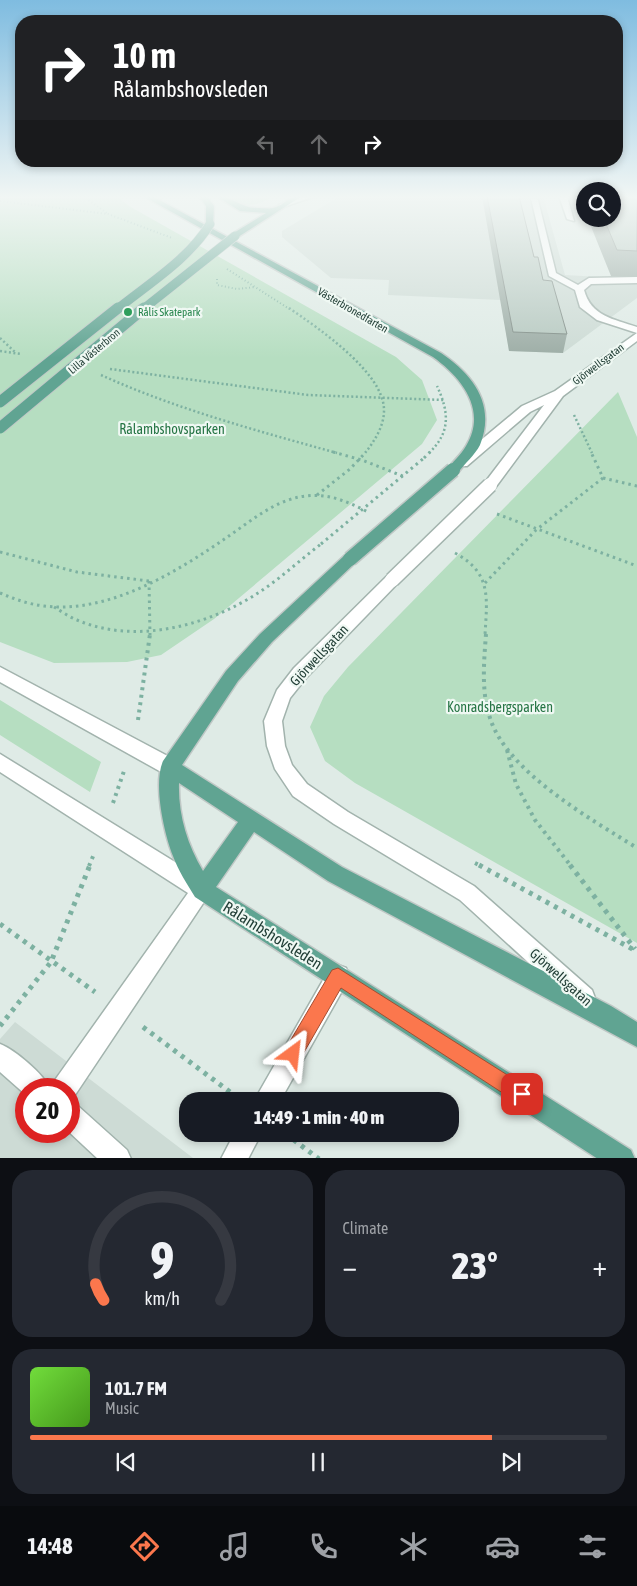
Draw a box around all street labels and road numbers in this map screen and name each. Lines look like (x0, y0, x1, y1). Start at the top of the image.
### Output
street label: Västerbronedfarten (316, 285, 390, 335)
street label: Lilla Västerbron (66, 326, 122, 376)
street label: Gjörwellsgatan (570, 341, 626, 387)
street label: Gjörwellsgatan (287, 621, 351, 689)
street label: Rålambshovsleden (220, 897, 326, 973)
street label: Gjörwellsgatan (527, 945, 595, 1009)

